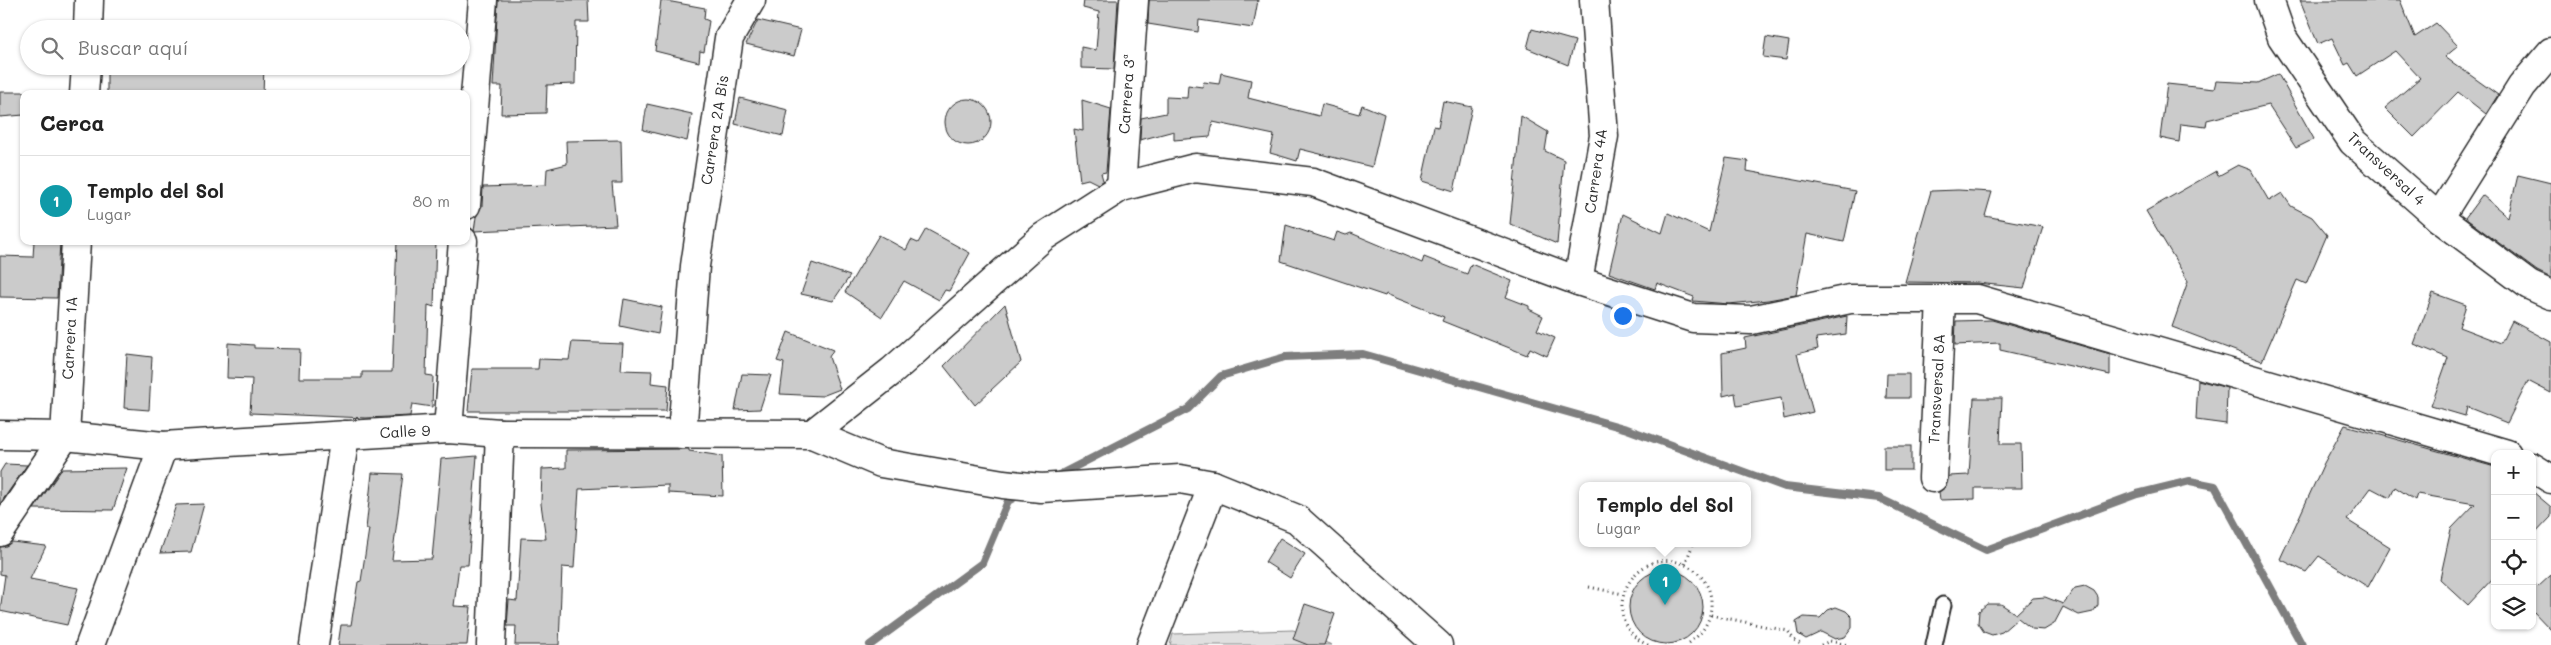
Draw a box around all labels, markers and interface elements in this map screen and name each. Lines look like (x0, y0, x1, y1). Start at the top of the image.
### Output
search box (20, 20, 470, 75)
icon: search (38, 34, 66, 62)
text: Buscar aquí (78, 35, 188, 60)
street label: Carrera 3ª (1113, 53, 1139, 135)
street label: Carrera 2A Bis (695, 74, 733, 186)
text: Cerca (40, 109, 105, 136)
street label: Carrera 4A (1579, 127, 1611, 214)
street label: Transversal 4 (2343, 127, 2430, 210)
text: Templo del Sol (87, 178, 224, 203)
text: 1 (52, 190, 60, 211)
text: 80 m (413, 190, 450, 211)
text: Lugar (87, 203, 131, 224)
street label: Carrera 1A (57, 296, 81, 380)
your location (1610, 303, 1636, 329)
street label: Transversal 8A (1923, 333, 1949, 445)
street label: Calle 9 (379, 420, 431, 442)
map controls (2491, 450, 2536, 630)
button: + (2491, 450, 2536, 495)
popup (1579, 482, 1751, 547)
text: Templo del Sol (1597, 492, 1734, 517)
button: − (2491, 495, 2536, 540)
text: Lugar (1597, 517, 1641, 538)
button: locate (2491, 540, 2536, 585)
pin: 1 (1649, 564, 1681, 605)
button: layers (2491, 585, 2536, 630)

